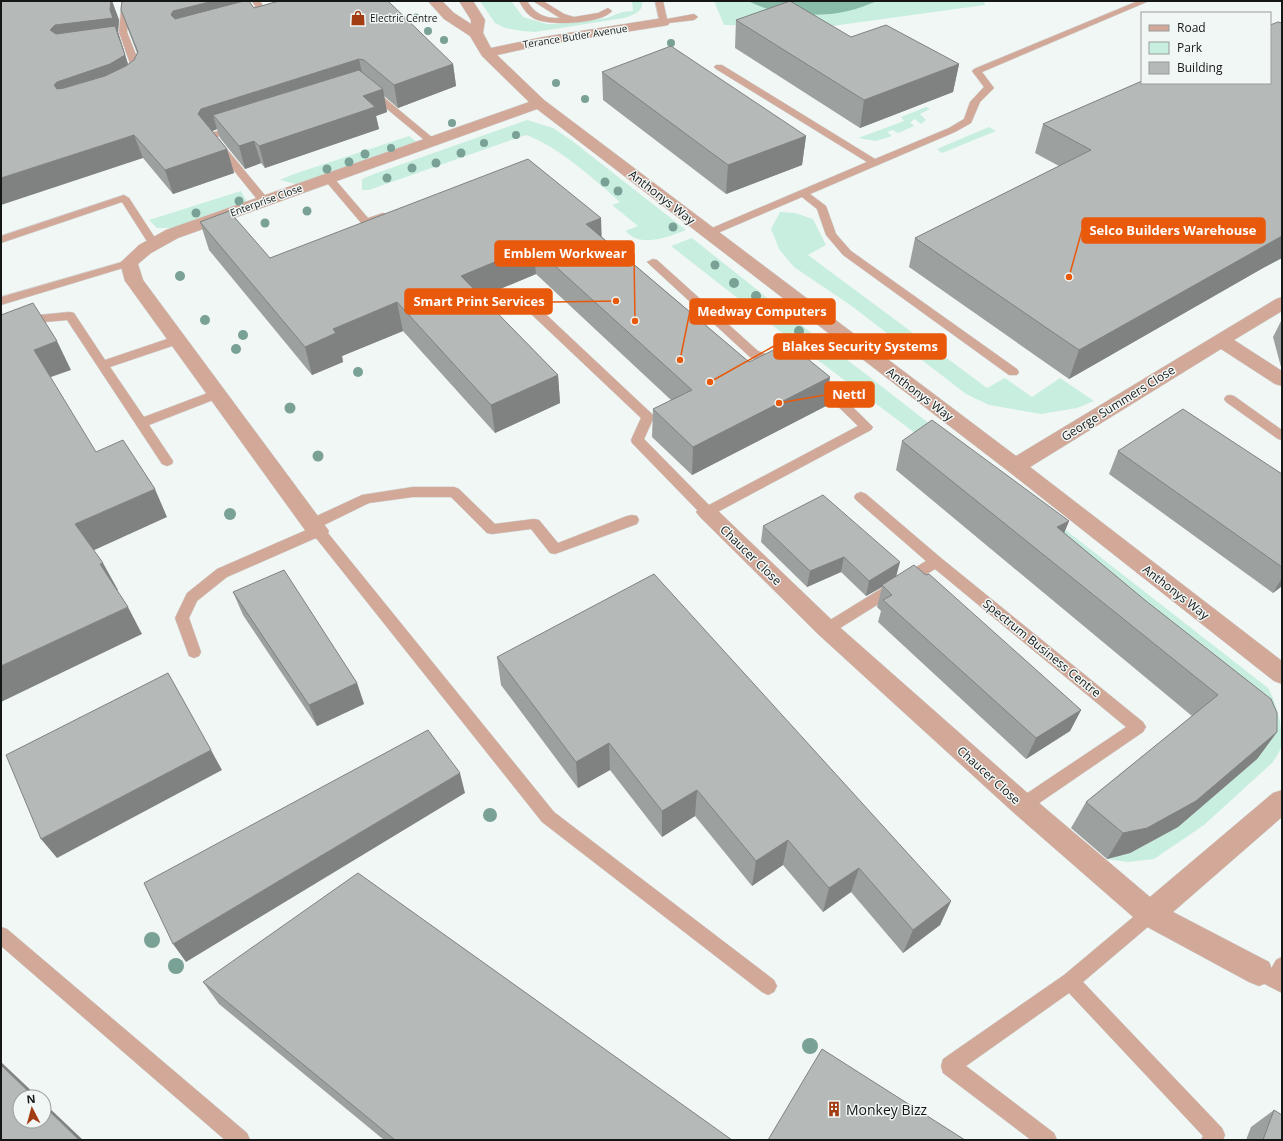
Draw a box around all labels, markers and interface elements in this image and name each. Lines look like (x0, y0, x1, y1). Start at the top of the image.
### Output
shop icon: Electric Centre (349, 9, 367, 27)
place label: Electric Centre (370, 11, 438, 25)
legend (1141, 12, 1271, 84)
text: Road (1177, 19, 1206, 36)
street label: Terance Butler Avenue (522, 21, 629, 51)
text: Park (1177, 39, 1203, 56)
text: Building (1177, 59, 1223, 76)
street label: Anthonys Way (625, 166, 699, 229)
street label: Enterprise Close (228, 180, 304, 220)
callout: Selco Builders Warehouse (1082, 218, 1265, 243)
text: Selco Builders Warehouse (1089, 221, 1257, 239)
callout: Emblem Workwear (495, 241, 634, 266)
text: Emblem Workwear (503, 244, 627, 262)
callout: Smart Print Services (405, 289, 552, 314)
text: Smart Print Services (413, 292, 545, 310)
callout: Medway Computers (690, 299, 835, 324)
text: Medway Computers (697, 302, 827, 320)
callout: Blakes Security Systems (774, 334, 946, 359)
text: Blakes Security Systems (782, 337, 938, 355)
street label: George Summers Close (1058, 361, 1178, 445)
street label: Anthonys Way (883, 363, 958, 425)
callout: Nettl (825, 382, 874, 407)
text: Nettl (832, 385, 866, 403)
street label: Chaucer Close (716, 521, 786, 589)
street label: Anthonys Way (1139, 561, 1213, 624)
street label: Spectrum Business Centre (979, 595, 1105, 701)
street label: Chaucer Close (954, 742, 1025, 808)
north arrow (12, 1089, 52, 1129)
text: N (26, 1091, 36, 1106)
building icon: Monkey Bizz (825, 1100, 843, 1118)
place label: Monkey Bizz (846, 1100, 928, 1119)

